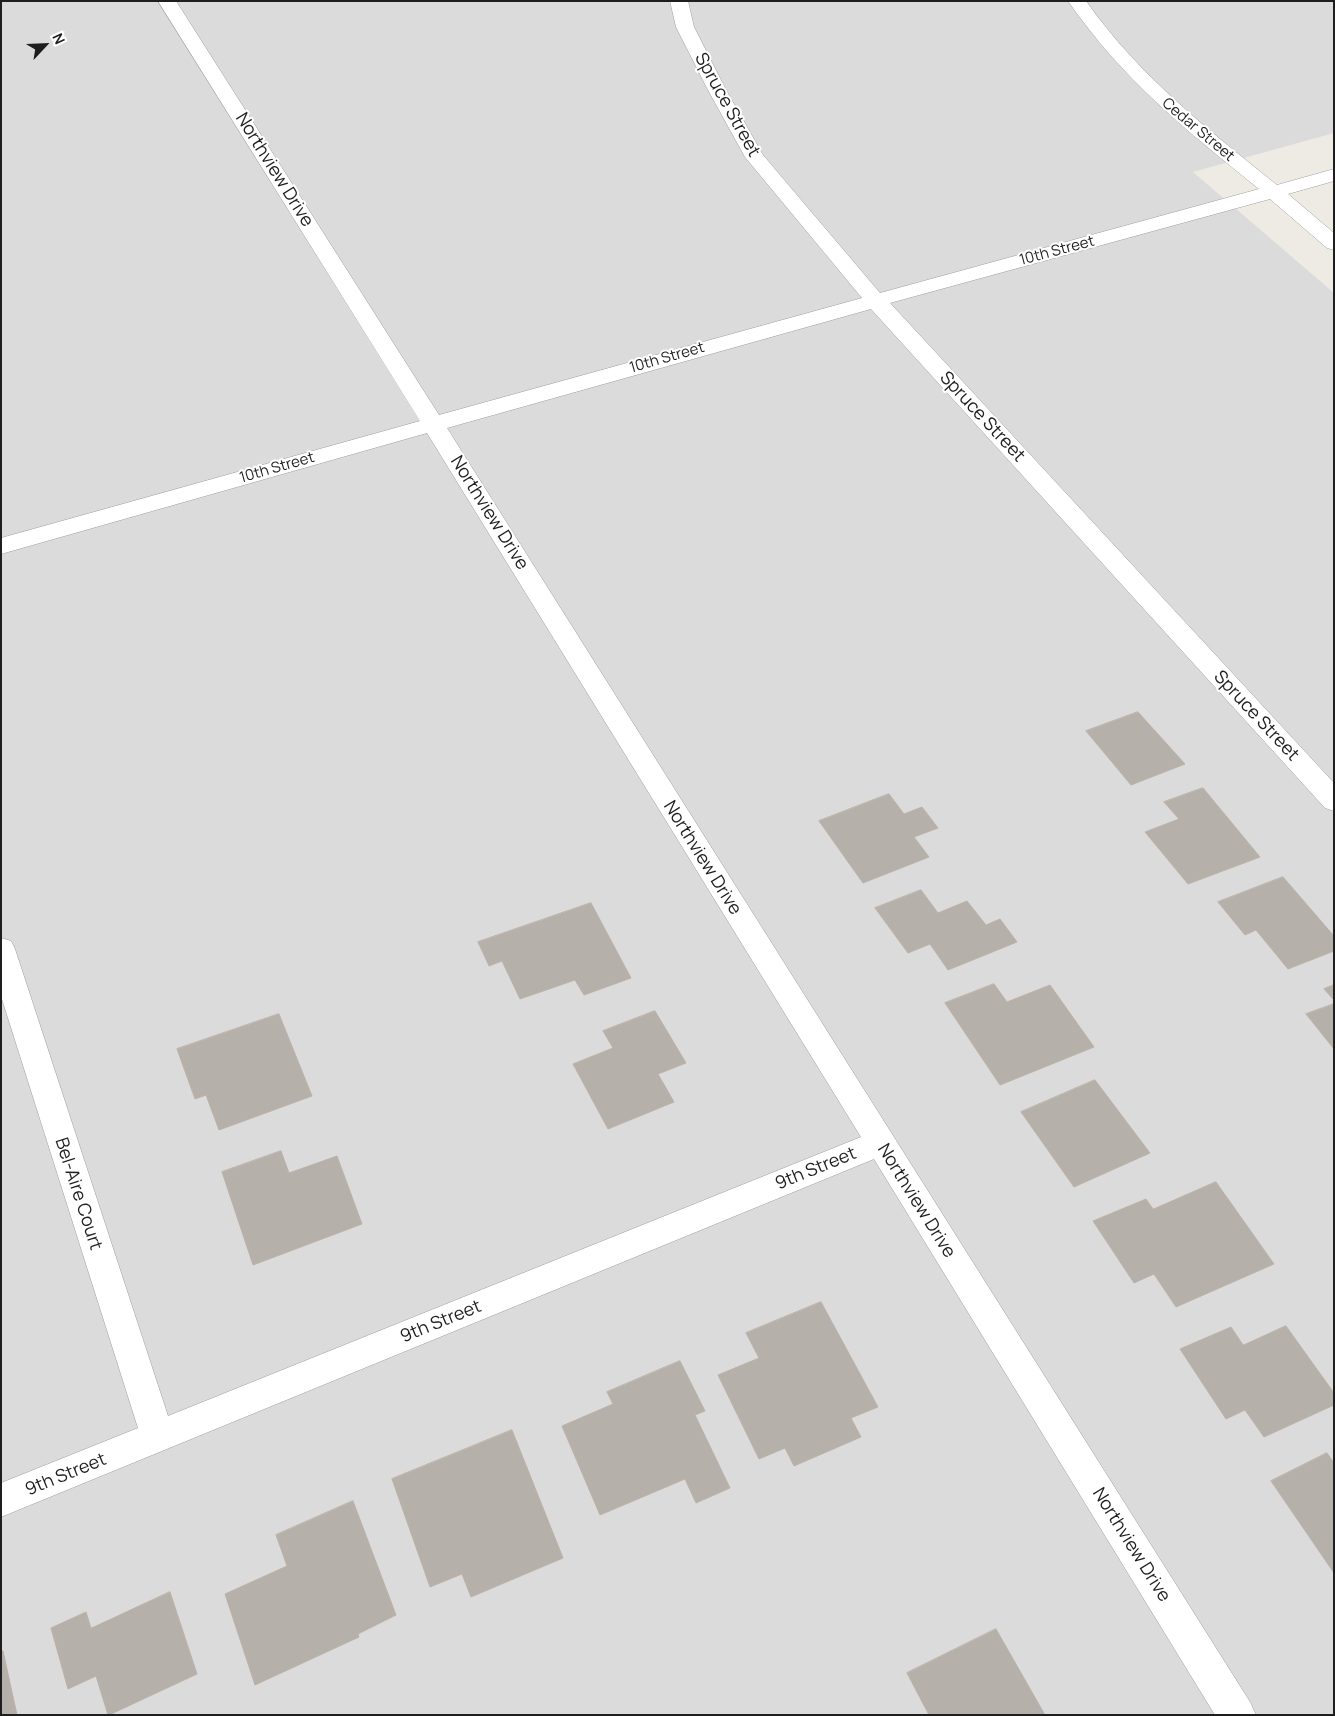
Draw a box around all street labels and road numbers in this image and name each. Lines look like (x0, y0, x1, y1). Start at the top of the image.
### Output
street label: Spruce Street (690, 49, 764, 161)
street label: Cedar Street (1158, 94, 1238, 166)
street label: Northview Drive (230, 109, 318, 231)
street label: 10th Street (1017, 232, 1097, 270)
street label: 10th Street (628, 339, 706, 377)
street label: Spruce Street (935, 367, 1029, 467)
street label: 10th Street (238, 449, 316, 487)
street label: Northview Drive (445, 452, 533, 574)
street label: Spruce Street (1209, 666, 1303, 766)
street label: Northview Drive (658, 797, 746, 919)
street label: Bel-Aire Court (50, 1135, 106, 1253)
street label: Northview Drive (872, 1140, 960, 1262)
street label: 9th Street (772, 1143, 860, 1195)
street label: 9th Street (397, 1296, 485, 1348)
street label: 9th Street (22, 1449, 110, 1501)
street label: Northview Drive (1087, 1484, 1175, 1606)

